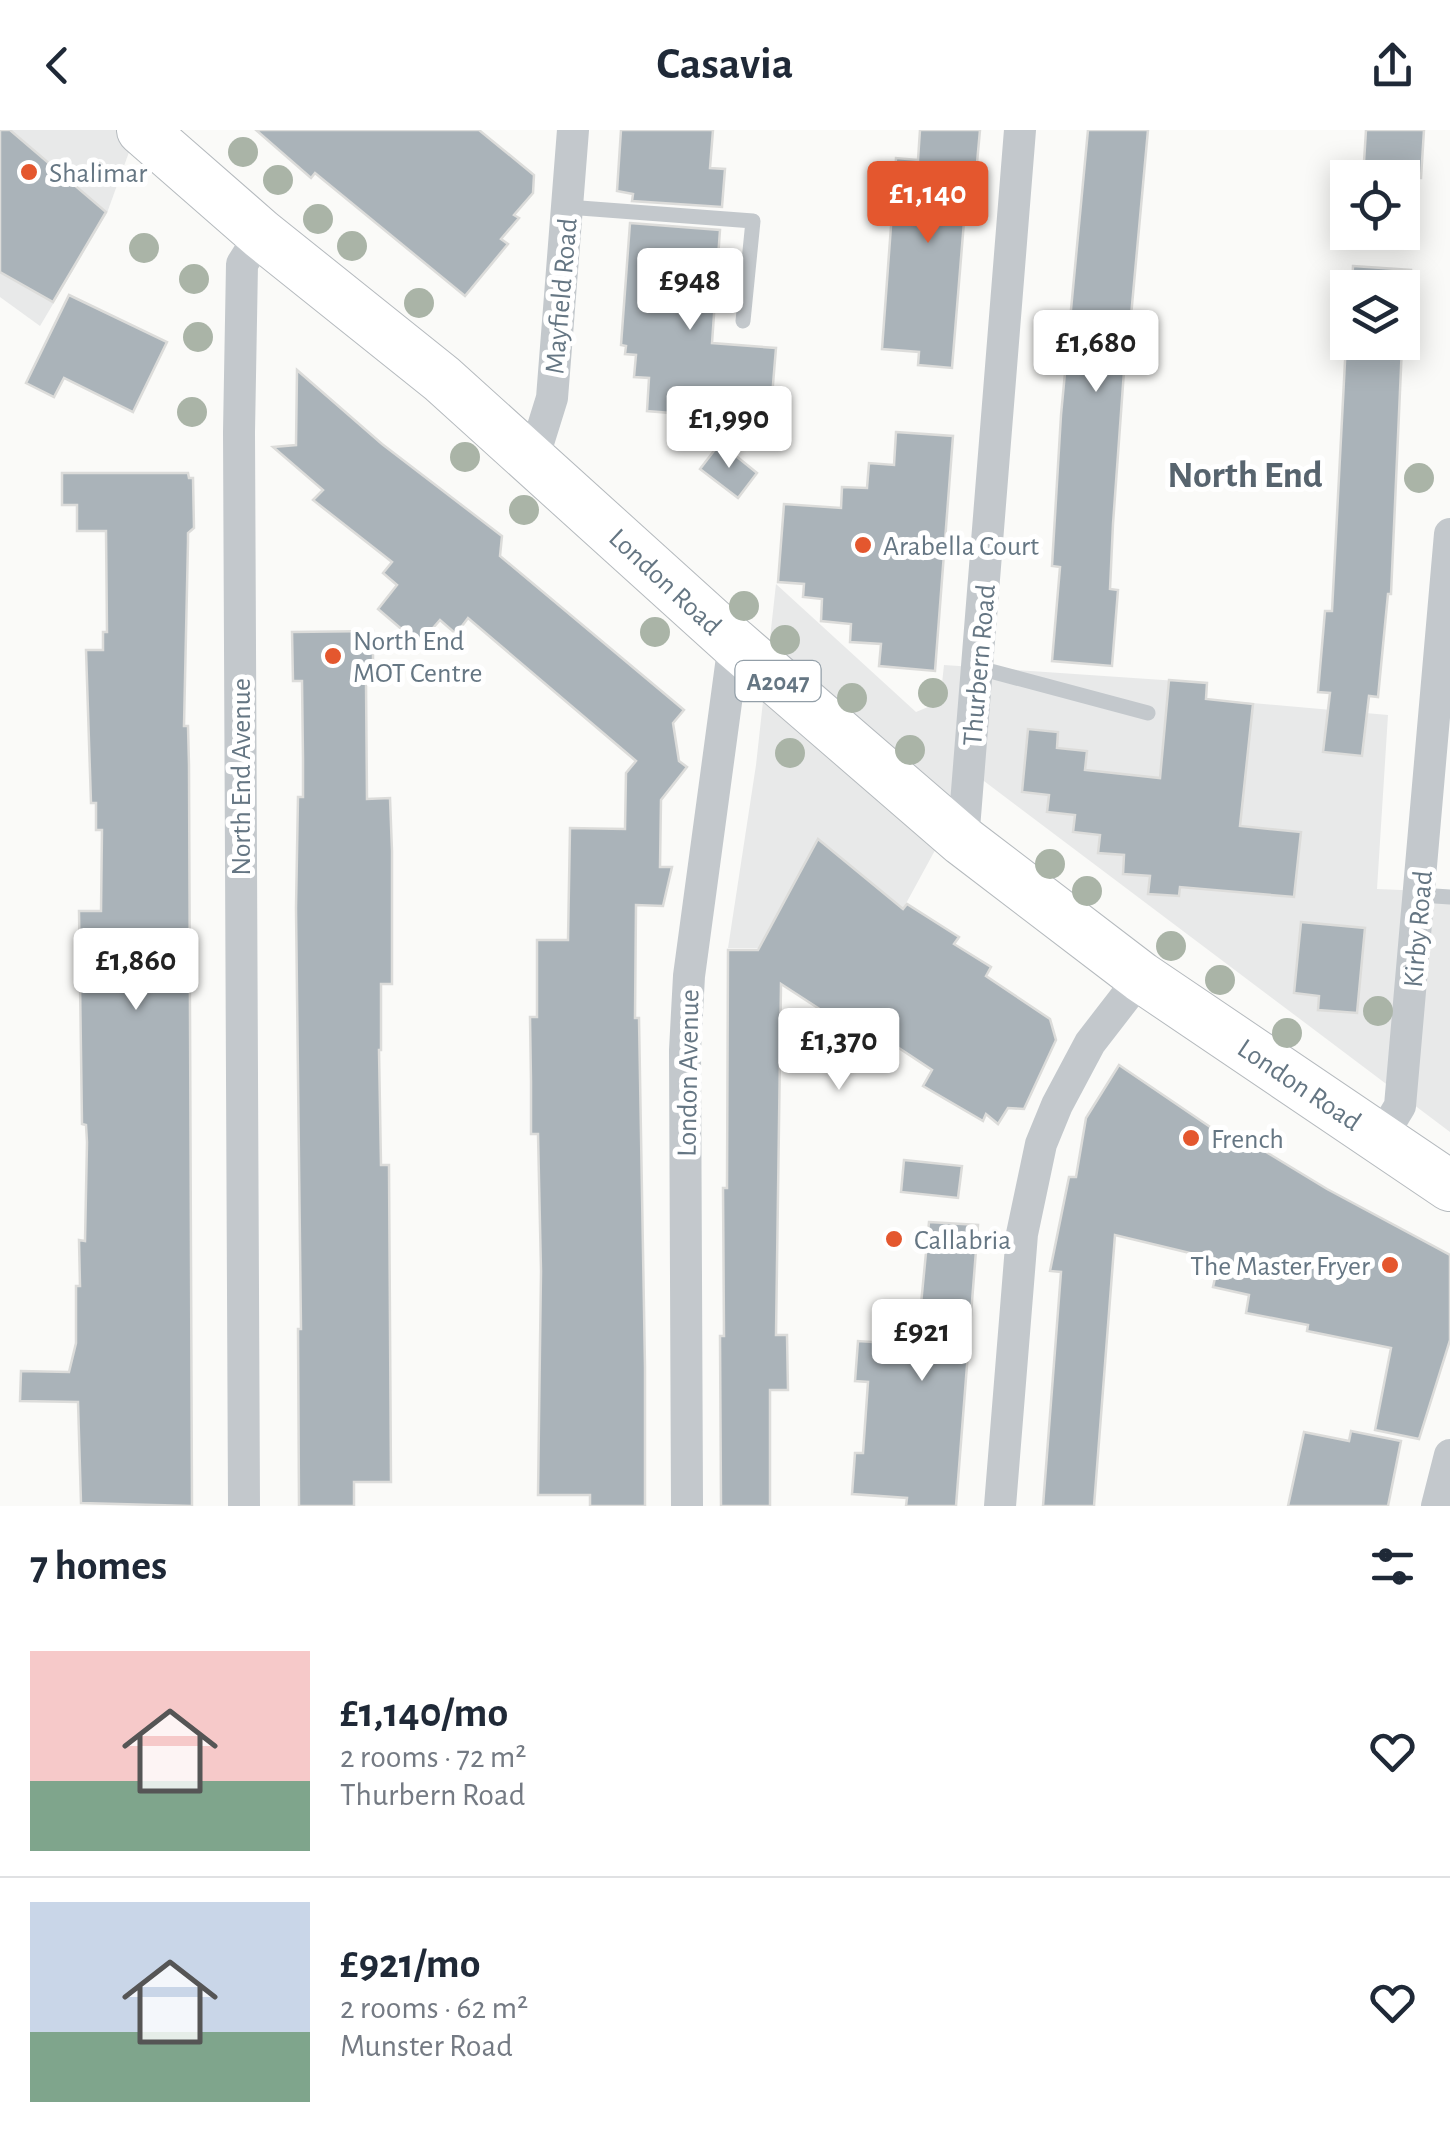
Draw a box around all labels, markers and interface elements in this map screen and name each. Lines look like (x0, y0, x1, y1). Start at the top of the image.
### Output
icon: back (30, 38, 85, 93)
icon: share (1365, 38, 1420, 93)
text: Casavia (657, 42, 793, 87)
place label: Shalimar (49, 160, 147, 188)
map controls (1330, 160, 1420, 360)
button: locate (1330, 160, 1420, 250)
marker: Shalimar (18, 161, 40, 183)
pin: £1,140 (847, 161, 1009, 246)
text: £1,140 (889, 177, 967, 209)
street label: Mayfield Road (541, 217, 583, 375)
pin: £948 (631, 248, 749, 333)
text: £948 (659, 264, 721, 296)
button: layers (1330, 270, 1420, 360)
pin: £1,680 (1015, 310, 1177, 395)
text: £1,680 (1055, 326, 1137, 358)
pin: £1,990 (648, 386, 810, 471)
text: £1,990 (689, 402, 769, 434)
district label: North End (1167, 457, 1323, 495)
street label: London Road (603, 524, 726, 641)
place label: Arabella Court (883, 533, 1039, 561)
marker: Arabella Court (852, 534, 874, 556)
street label: Thurbern Road (959, 583, 1001, 747)
place label: North End MOT Centre (353, 628, 482, 688)
marker: North End MOT Centre (322, 645, 344, 667)
road number: A2047 (736, 661, 820, 701)
street label: North End Avenue (228, 678, 256, 876)
street label: Kirby Road (1400, 869, 1438, 989)
pin: £1,860 (55, 928, 217, 1013)
text: £1,860 (95, 944, 177, 976)
street label: London Avenue (674, 989, 704, 1157)
pin: £1,370 (758, 1008, 920, 1093)
text: £1,370 (800, 1024, 878, 1056)
street label: London Road (1232, 1034, 1366, 1137)
place label: French (1211, 1126, 1284, 1154)
marker: French (1180, 1127, 1202, 1149)
place label: Callabria (914, 1227, 1011, 1255)
marker: Callabria (883, 1228, 905, 1250)
place label: The Master Fryer (1190, 1253, 1370, 1281)
marker: The Master Fryer (1379, 1254, 1401, 1276)
pin: £921 (863, 1299, 981, 1384)
text: £921 (894, 1315, 950, 1347)
icon: filters (1365, 1539, 1420, 1594)
text: 7 homes (30, 1545, 167, 1587)
icon: home (110, 1691, 230, 1811)
text: £1,140/mo (340, 1692, 508, 1734)
icon: heart (1365, 1724, 1420, 1779)
text: 2 rooms · 72 m² (340, 1741, 527, 1773)
text: Thurbern Road (340, 1779, 525, 1811)
icon: home (110, 1942, 230, 2062)
text: £921/mo (340, 1943, 481, 1985)
icon: heart (1365, 1975, 1420, 2030)
text: 2 rooms · 62 m² (340, 1992, 528, 2024)
text: Munster Road (340, 2030, 513, 2062)

